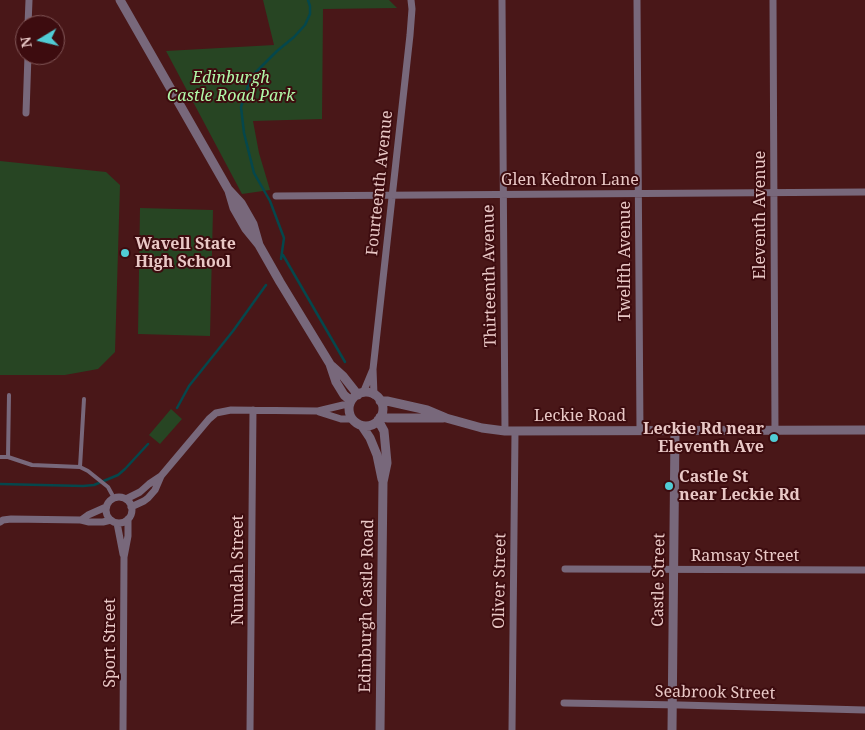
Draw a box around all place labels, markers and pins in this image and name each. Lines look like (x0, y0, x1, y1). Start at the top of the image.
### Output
place label: Wavell State High School (135, 234, 236, 272)
marker: Wavell State High School (119, 247, 131, 259)
place label: Leckie Rd near Eleventh Ave (643, 419, 764, 457)
marker: Leckie Rd near Eleventh Ave (768, 432, 780, 444)
place label: Castle St near Leckie Rd (679, 467, 800, 505)
marker: Castle St near Leckie Rd (663, 480, 675, 492)

